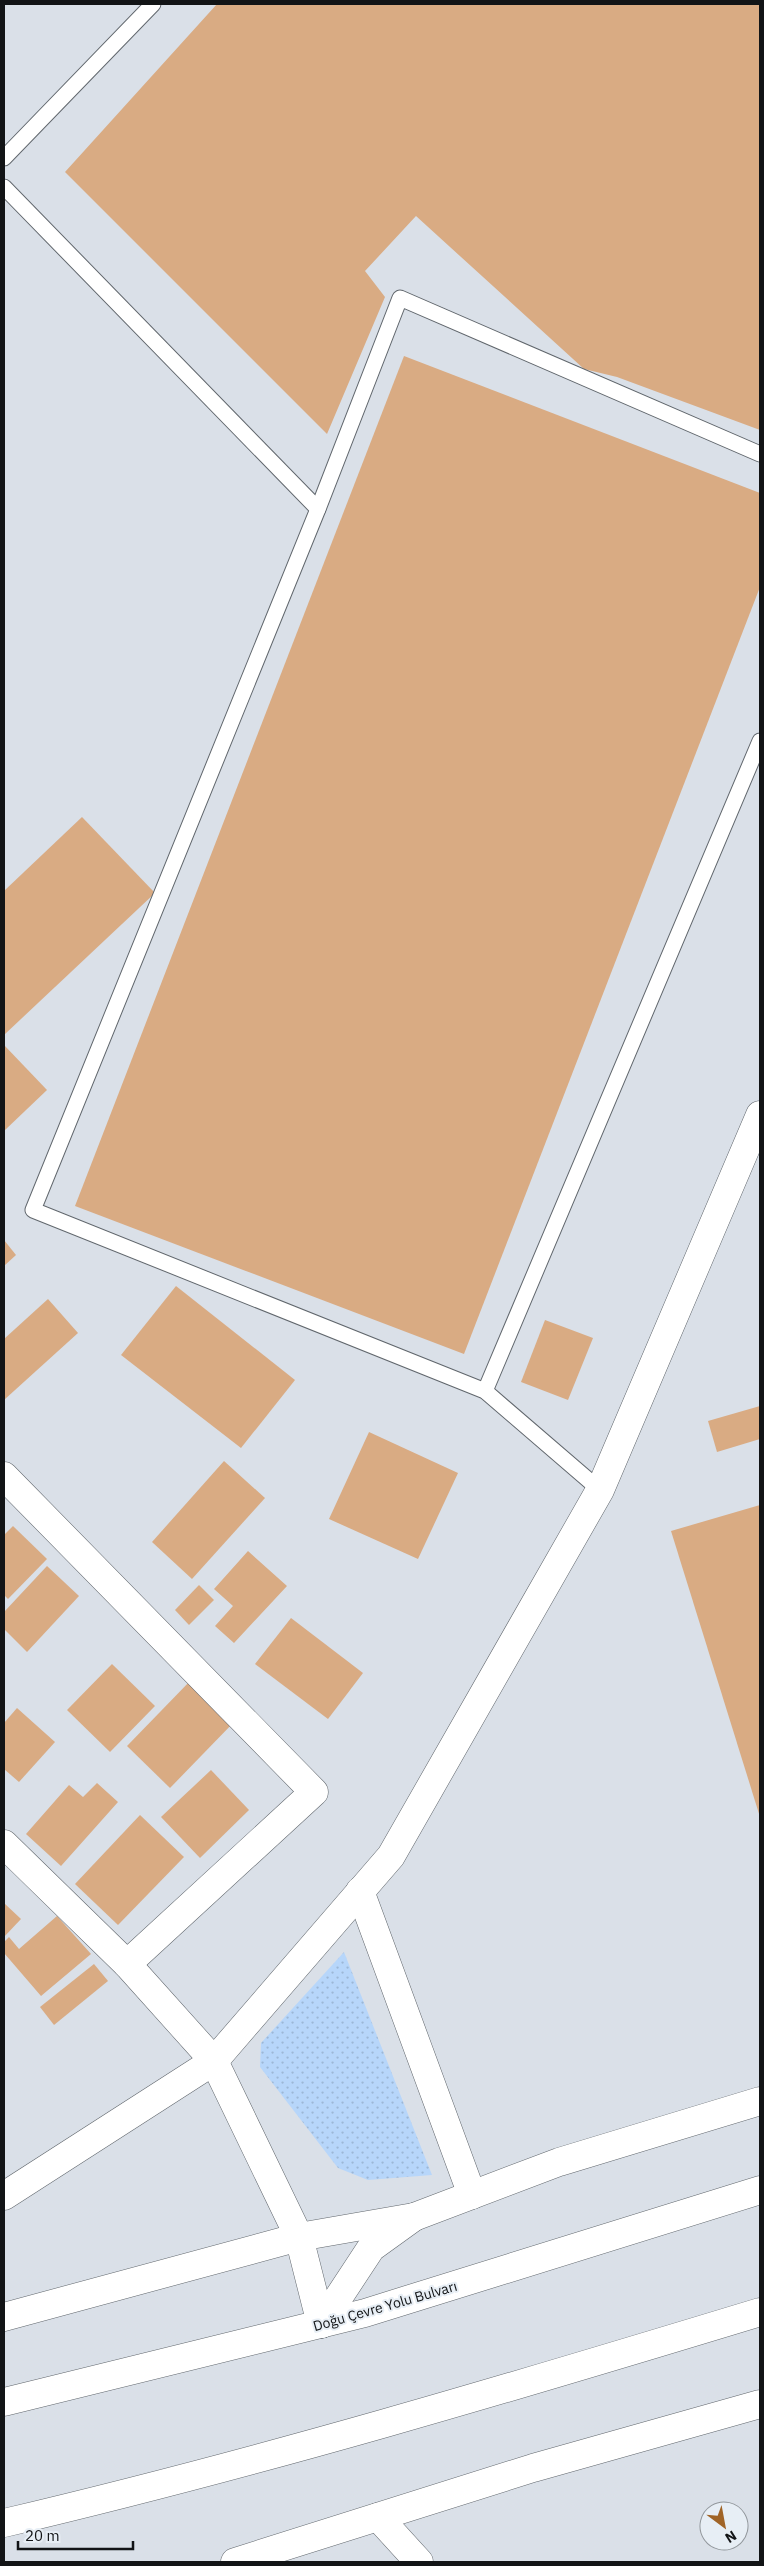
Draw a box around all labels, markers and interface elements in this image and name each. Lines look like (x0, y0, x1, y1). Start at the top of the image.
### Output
street label: Doğu Çevre Yolu Bulvarı (311, 2277, 459, 2335)
north arrow (699, 2501, 749, 2551)
scale bar (18, 2518, 132, 2550)
text: 20 m (25, 2526, 60, 2545)
text: N (722, 2527, 740, 2547)

